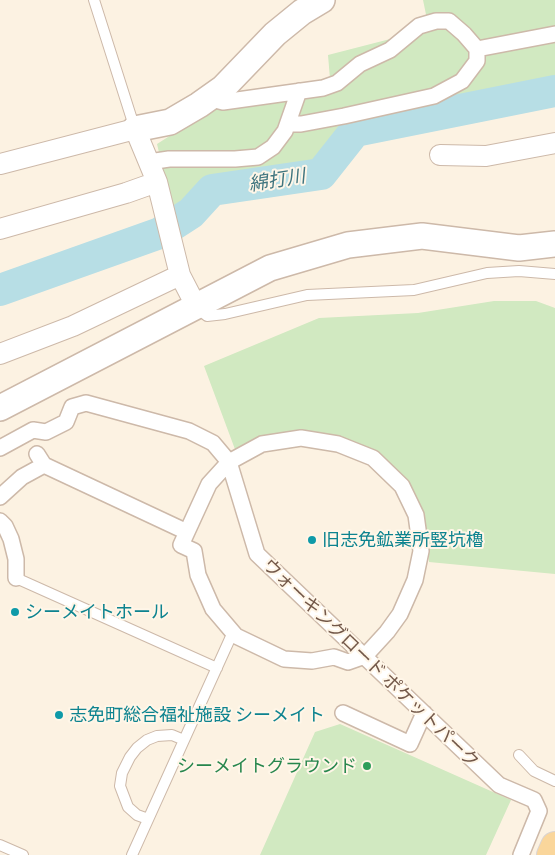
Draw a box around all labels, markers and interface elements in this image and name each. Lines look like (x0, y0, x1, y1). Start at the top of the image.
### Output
water label: 綿打川 (247, 164, 307, 196)
place label: 旧志免鉱業所竪坑櫓 (322, 529, 484, 551)
marker: 旧志免鉱業所竪坑櫓 (306, 534, 318, 546)
street label: ウォーキングロード ポケットパーク (258, 554, 484, 772)
place label: シーメイトホール (25, 601, 169, 623)
marker: シーメイトホール (9, 606, 21, 618)
place label: 志免町総合福祉施設 シーメイト (69, 704, 325, 726)
marker: 志免町総合福祉施設 シーメイト (53, 709, 65, 721)
place label: シーメイトグラウンド (177, 755, 357, 777)
marker: シーメイトグラウンド (361, 760, 373, 772)

